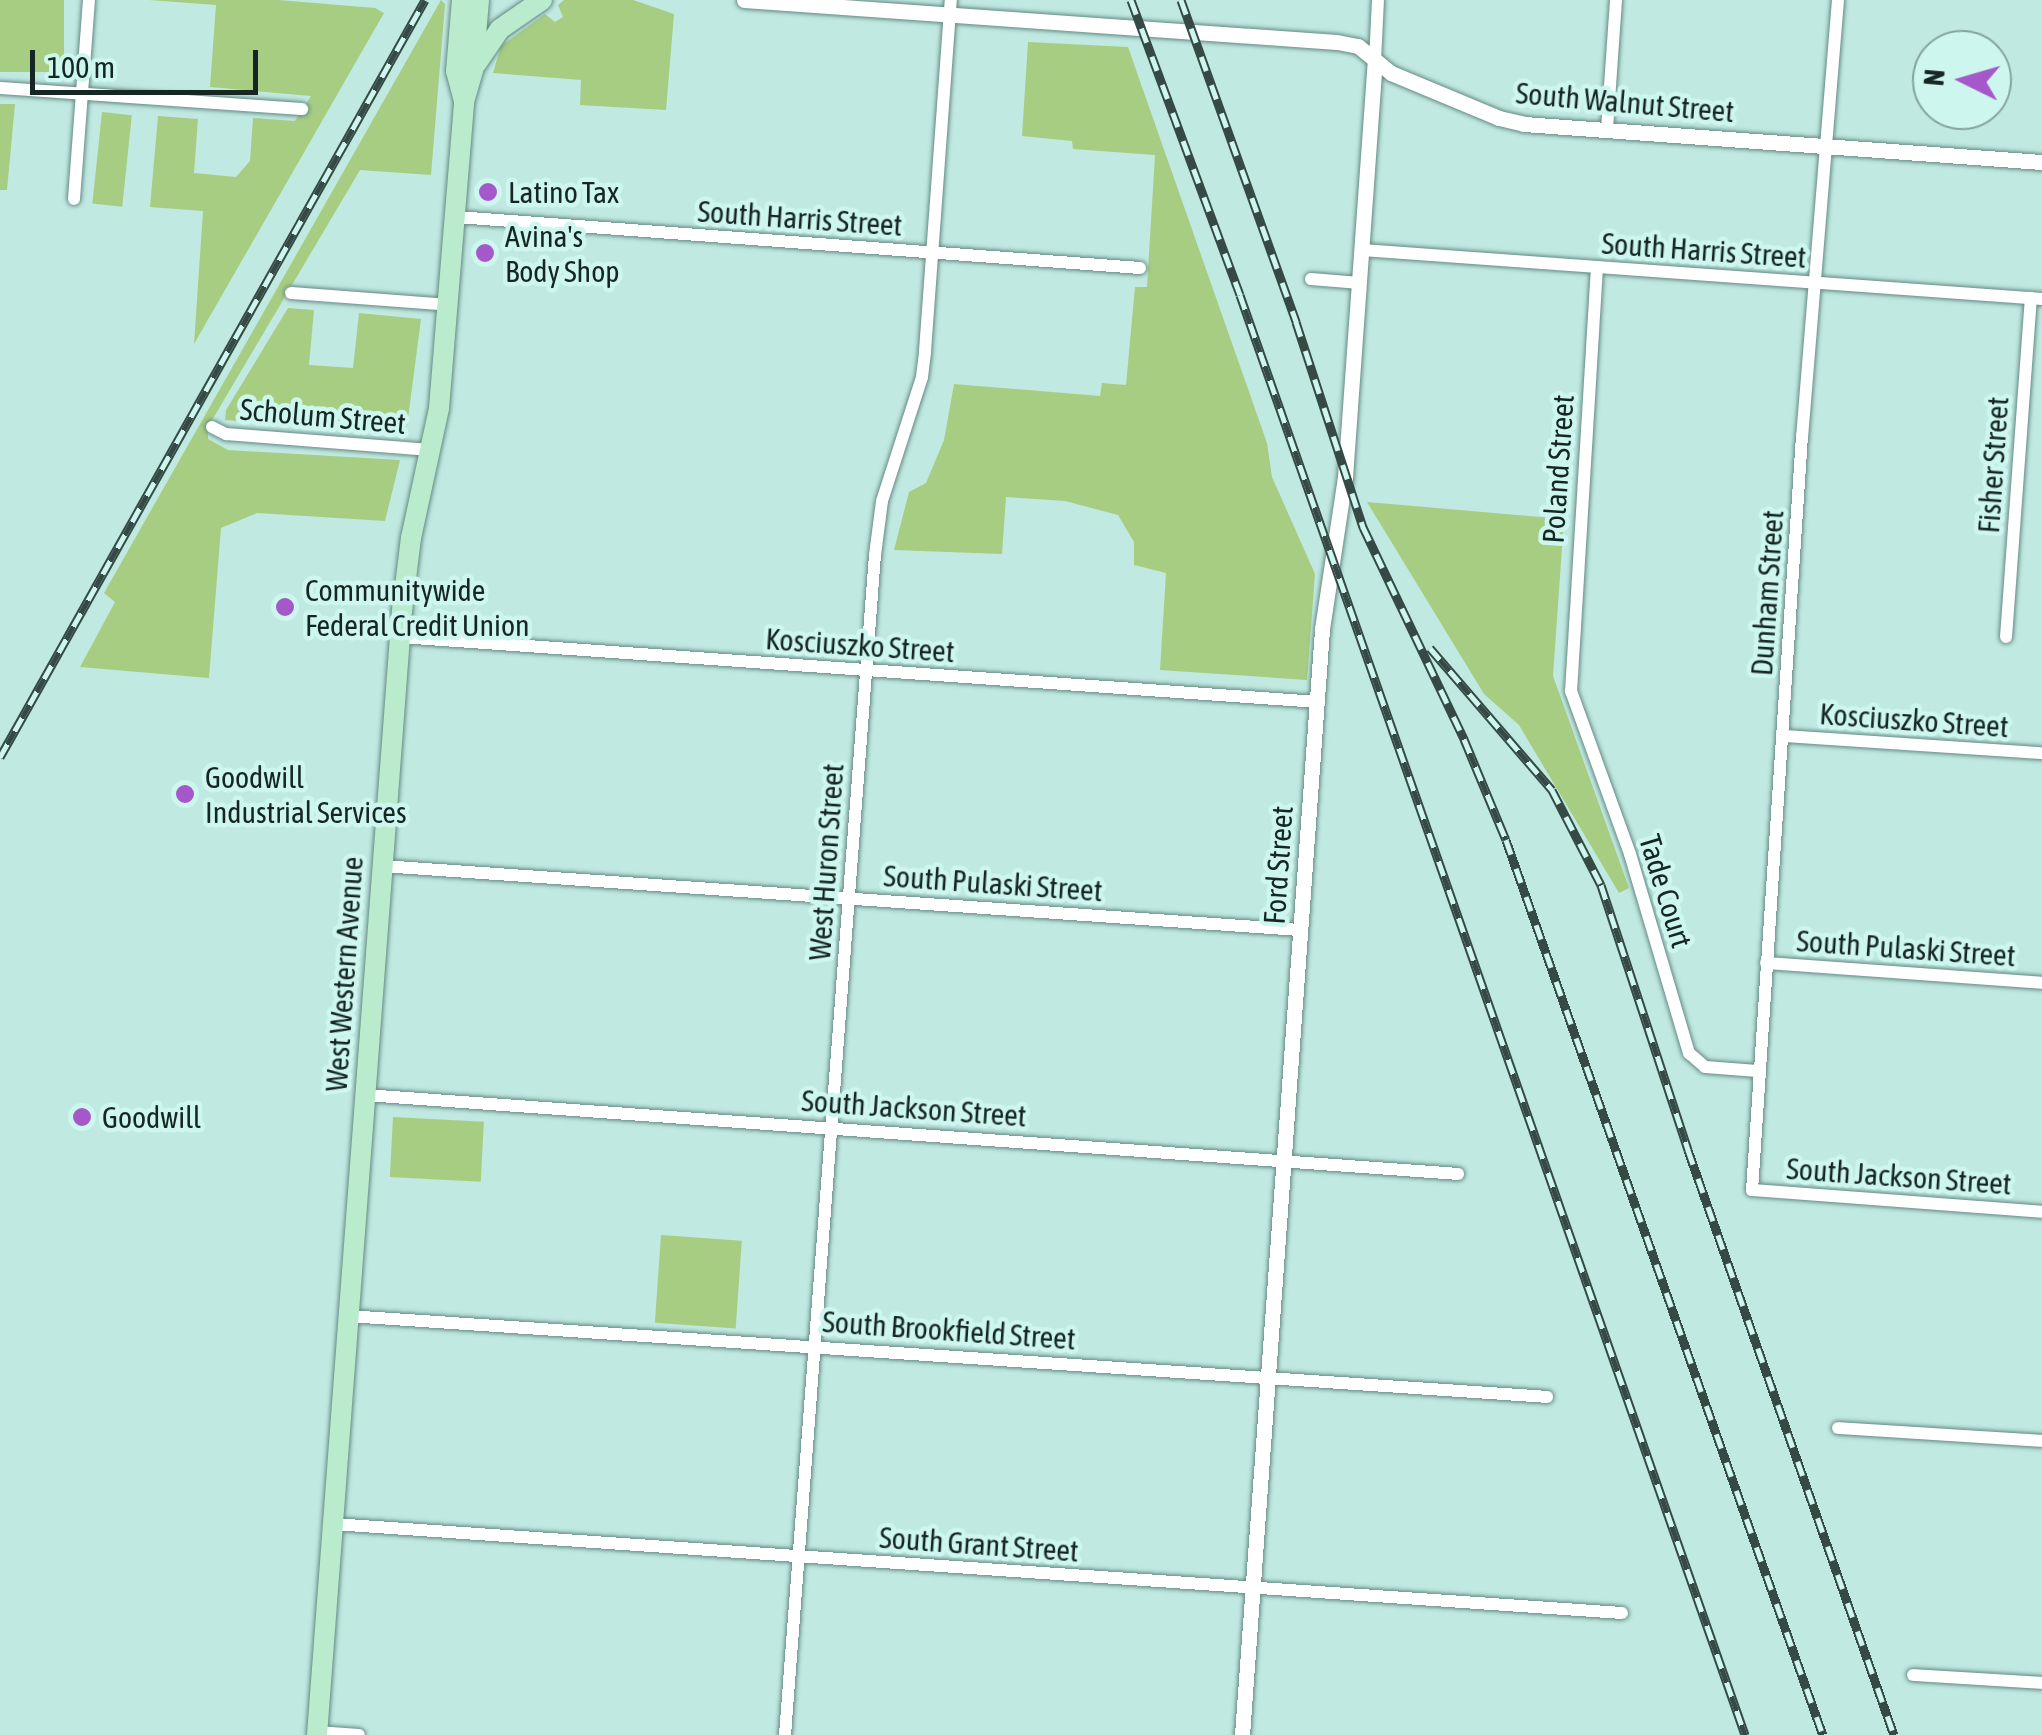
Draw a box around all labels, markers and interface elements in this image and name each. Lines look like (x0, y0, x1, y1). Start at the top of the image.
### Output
scale bar (35, 30, 262, 92)
north arrow (1912, 30, 2012, 130)
text: 100 m (47, 50, 115, 84)
text: N (1917, 68, 1951, 87)
street label: South Walnut Street (1514, 75, 1736, 129)
place label: Latino Tax (508, 174, 619, 210)
marker: Latino Tax (477, 181, 499, 203)
street label: South Harris Street (696, 193, 904, 243)
place label: Avina's Body Shop (505, 218, 619, 288)
street label: South Harris Street (1600, 225, 1808, 275)
marker: Avina's Body Shop (474, 242, 496, 264)
street label: Scholum Street (239, 391, 407, 441)
street label: Poland Street (1535, 393, 1581, 545)
street label: Fisher Street (1970, 396, 2016, 534)
street label: Dunham Street (1743, 509, 1791, 677)
place label: Communitywide Federal Credit Union (305, 572, 530, 642)
marker: Communitywide Federal Credit Union (274, 596, 296, 618)
street label: Kosciuszko Street (764, 620, 956, 670)
street label: Kosciuszko Street (1818, 695, 2010, 745)
place label: Goodwill Industrial Services (205, 759, 407, 830)
street label: West Huron Street (801, 762, 851, 962)
marker: Goodwill Industrial Services (174, 783, 196, 805)
street label: Ford Street (1256, 805, 1300, 925)
street label: Tade Court (1632, 830, 1700, 952)
street label: West Western Avenue (318, 855, 370, 1093)
street label: South Pulaski Street (882, 857, 1104, 909)
street label: South Pulaski Street (1795, 922, 2017, 974)
street label: South Jackson Street (800, 1082, 1028, 1134)
place label: Goodwill (102, 1099, 201, 1135)
marker: Goodwill (71, 1106, 93, 1128)
street label: South Jackson Street (1785, 1150, 2013, 1202)
street label: South Brookfield Street (821, 1303, 1077, 1357)
street label: South Grant Street (878, 1519, 1080, 1569)

